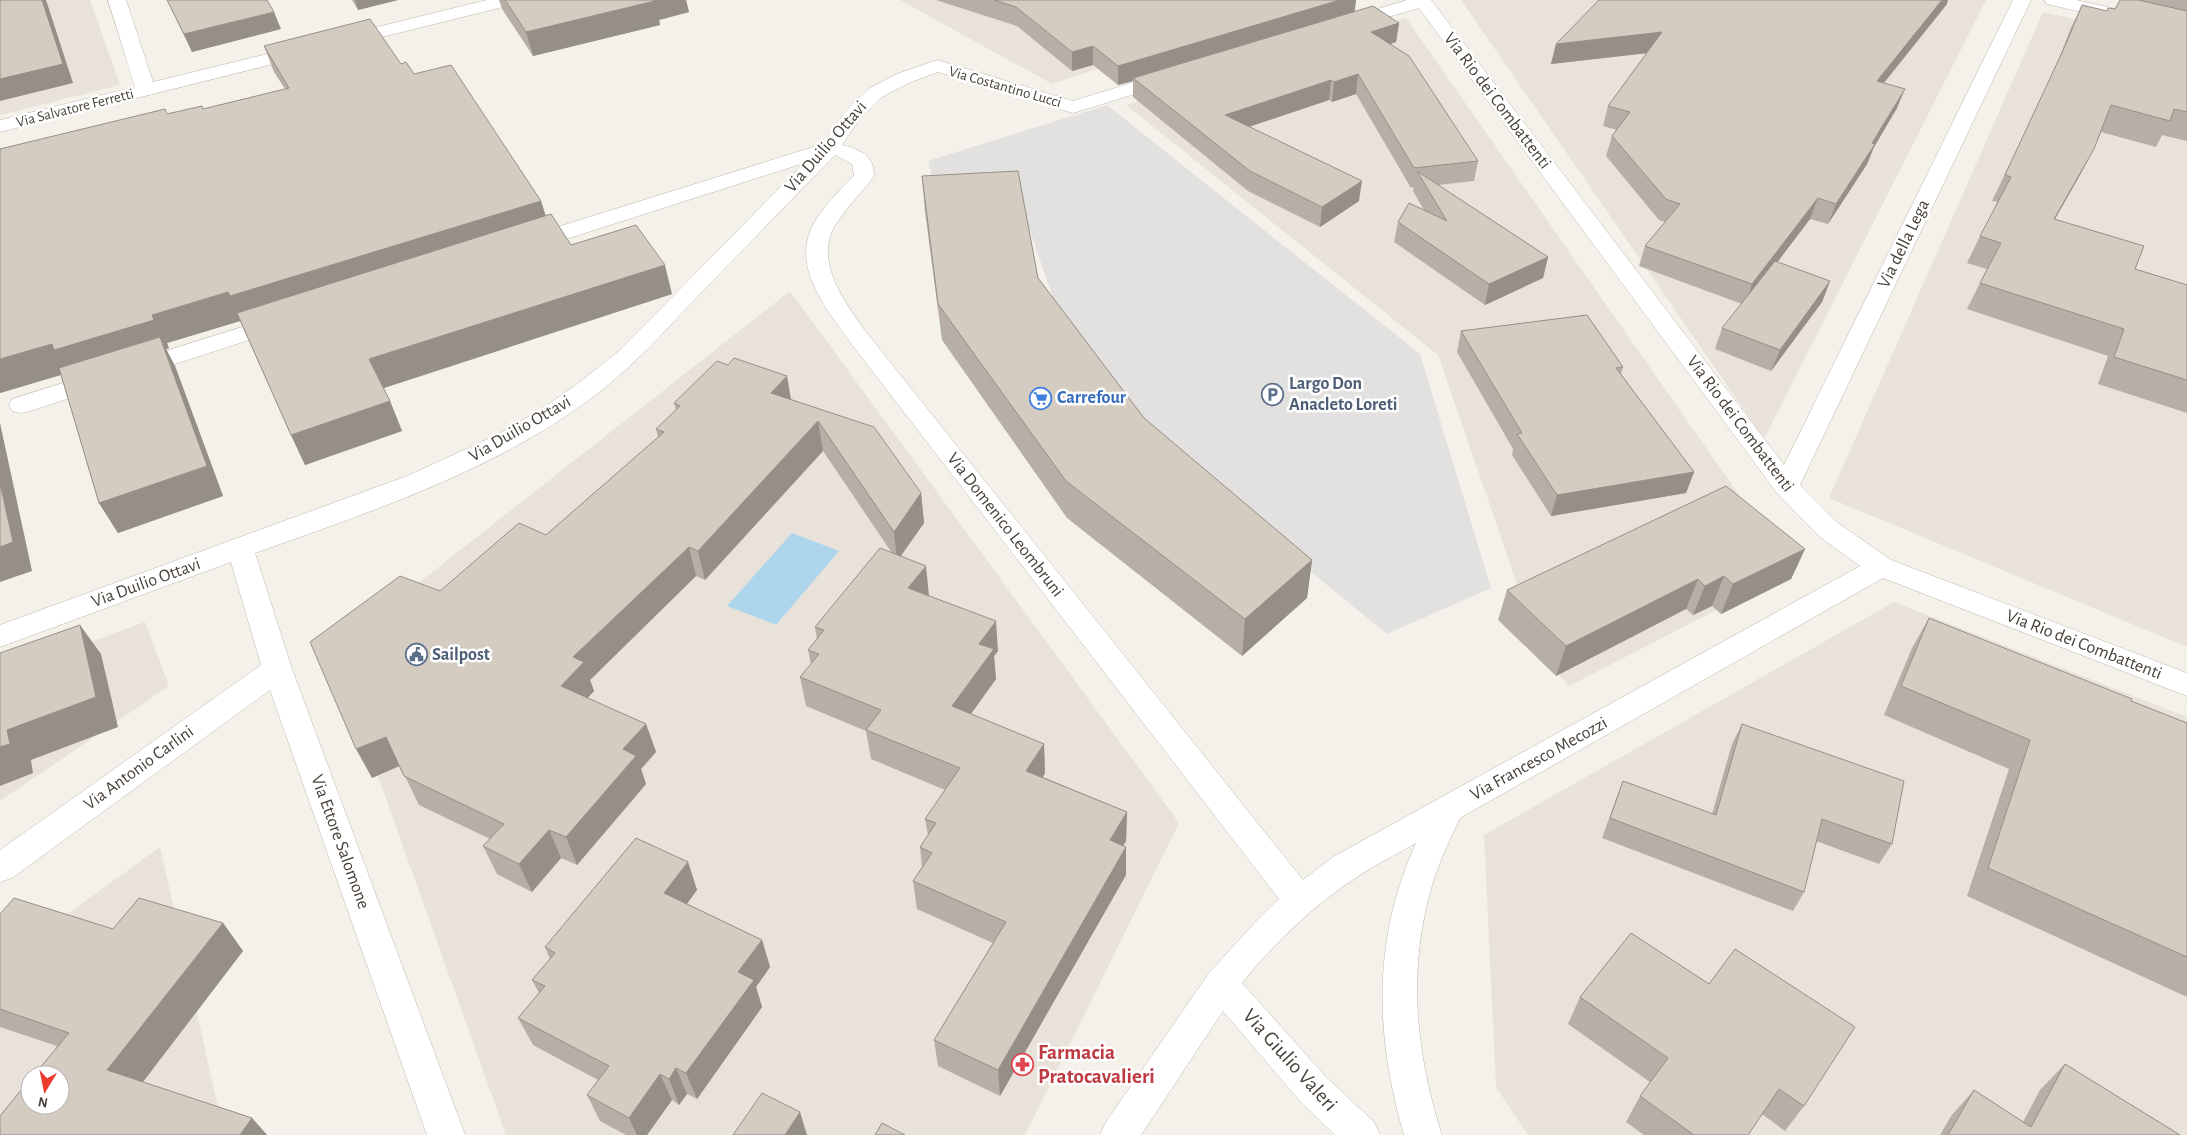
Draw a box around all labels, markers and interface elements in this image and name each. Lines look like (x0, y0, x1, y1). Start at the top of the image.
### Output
street label: Via Rio dei Combattenti (1440, 30, 1554, 172)
street label: Via Costantino Lucci (947, 64, 1063, 110)
street label: Via Salvatore Ferretti (15, 86, 135, 130)
street label: Via Duilio Ottavi (782, 98, 870, 196)
street label: Via della Lega (1875, 197, 1933, 291)
street label: Via Rio dei Combattenti (1683, 353, 1797, 495)
place label: Largo Don Anacleto Loreti (1289, 375, 1398, 414)
parking icon: Largo Don Anacleto Loreti (1261, 382, 1285, 406)
supermarket icon: Carrefour (1029, 386, 1053, 410)
place label: Carrefour (1057, 389, 1127, 407)
street label: Via Duilio Ottavi (466, 393, 574, 465)
street label: Via Domenico Leombruni (943, 450, 1067, 600)
street label: Via Duilio Ottavi (89, 555, 203, 611)
street label: Via Rio dei Combattenti (2004, 607, 2164, 683)
public building icon: Sailpost (404, 643, 428, 667)
place label: Sailpost (432, 646, 490, 664)
street label: Via Francesco Mecozzi (1468, 714, 1610, 804)
street label: Via Antonio Carlini (81, 722, 197, 814)
street label: Via Ettore Salomone (307, 773, 373, 911)
street label: Via Giulio Valeri (1239, 1005, 1341, 1115)
place label: Farmacia Pratocavalieri (1038, 1042, 1155, 1087)
pharmacy icon: Farmacia Pratocavalieri (1010, 1052, 1034, 1076)
north arrow (20, 1065, 70, 1115)
text: N (37, 1094, 49, 1110)

